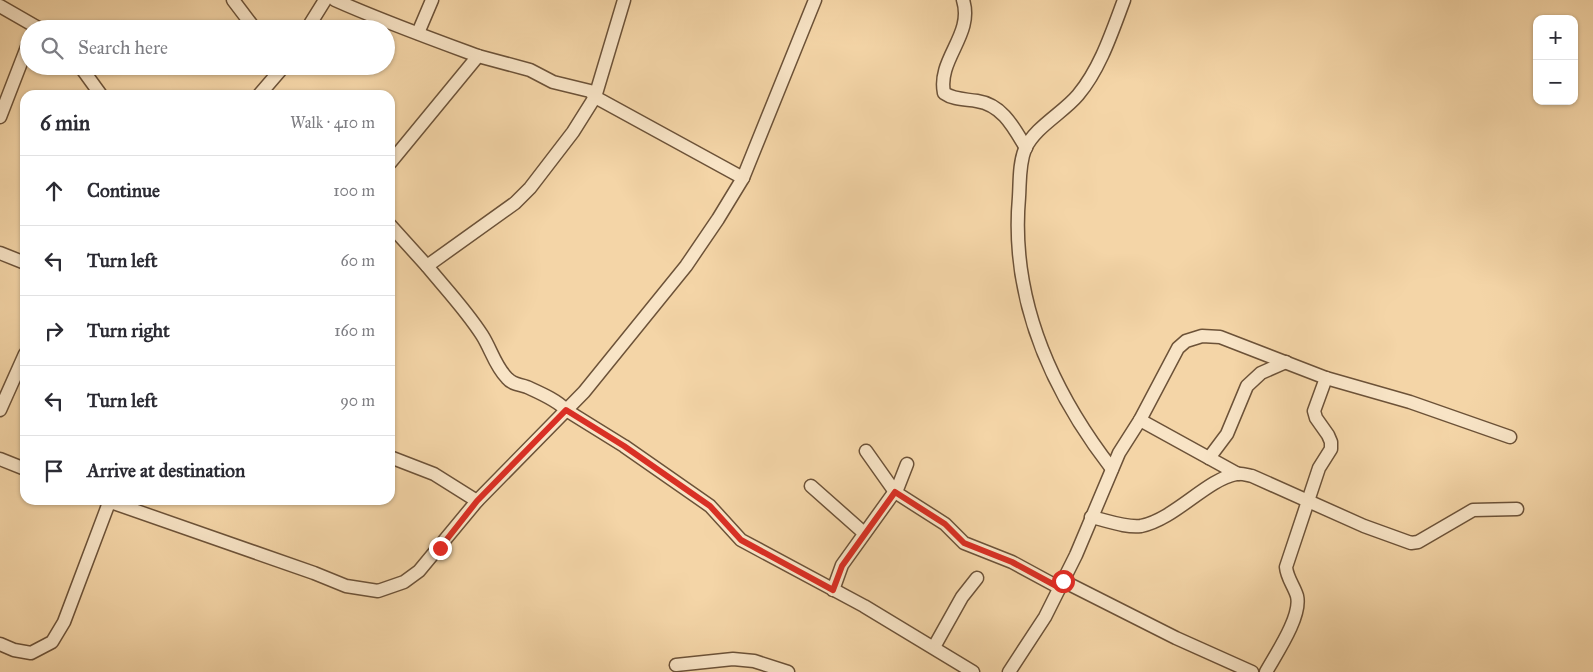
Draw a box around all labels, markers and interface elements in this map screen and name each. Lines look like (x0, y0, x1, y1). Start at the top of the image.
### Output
map controls (1533, 15, 1578, 105)
button: + (1533, 15, 1578, 60)
search box (20, 20, 395, 75)
icon: search (38, 34, 66, 62)
text: Search here (78, 36, 168, 59)
button: − (1533, 60, 1578, 105)
text: 6 min (40, 110, 90, 136)
text: Walk · 410 m (290, 113, 375, 132)
icon: ahead (40, 177, 68, 205)
text: Continue (87, 179, 160, 202)
text: 100 m (333, 181, 375, 200)
icon: left (40, 247, 68, 275)
text: Turn left (87, 249, 157, 272)
text: 60 m (341, 251, 375, 270)
icon: right (40, 317, 68, 345)
text: Turn right (87, 319, 170, 342)
text: 160 m (334, 321, 375, 340)
icon: left (40, 387, 68, 415)
text: Turn left (87, 389, 157, 412)
text: 90 m (340, 391, 375, 410)
icon: arrive (40, 457, 68, 485)
text: Arrive at destination (87, 459, 245, 482)
route end (429, 537, 452, 560)
route start (1052, 570, 1075, 593)

